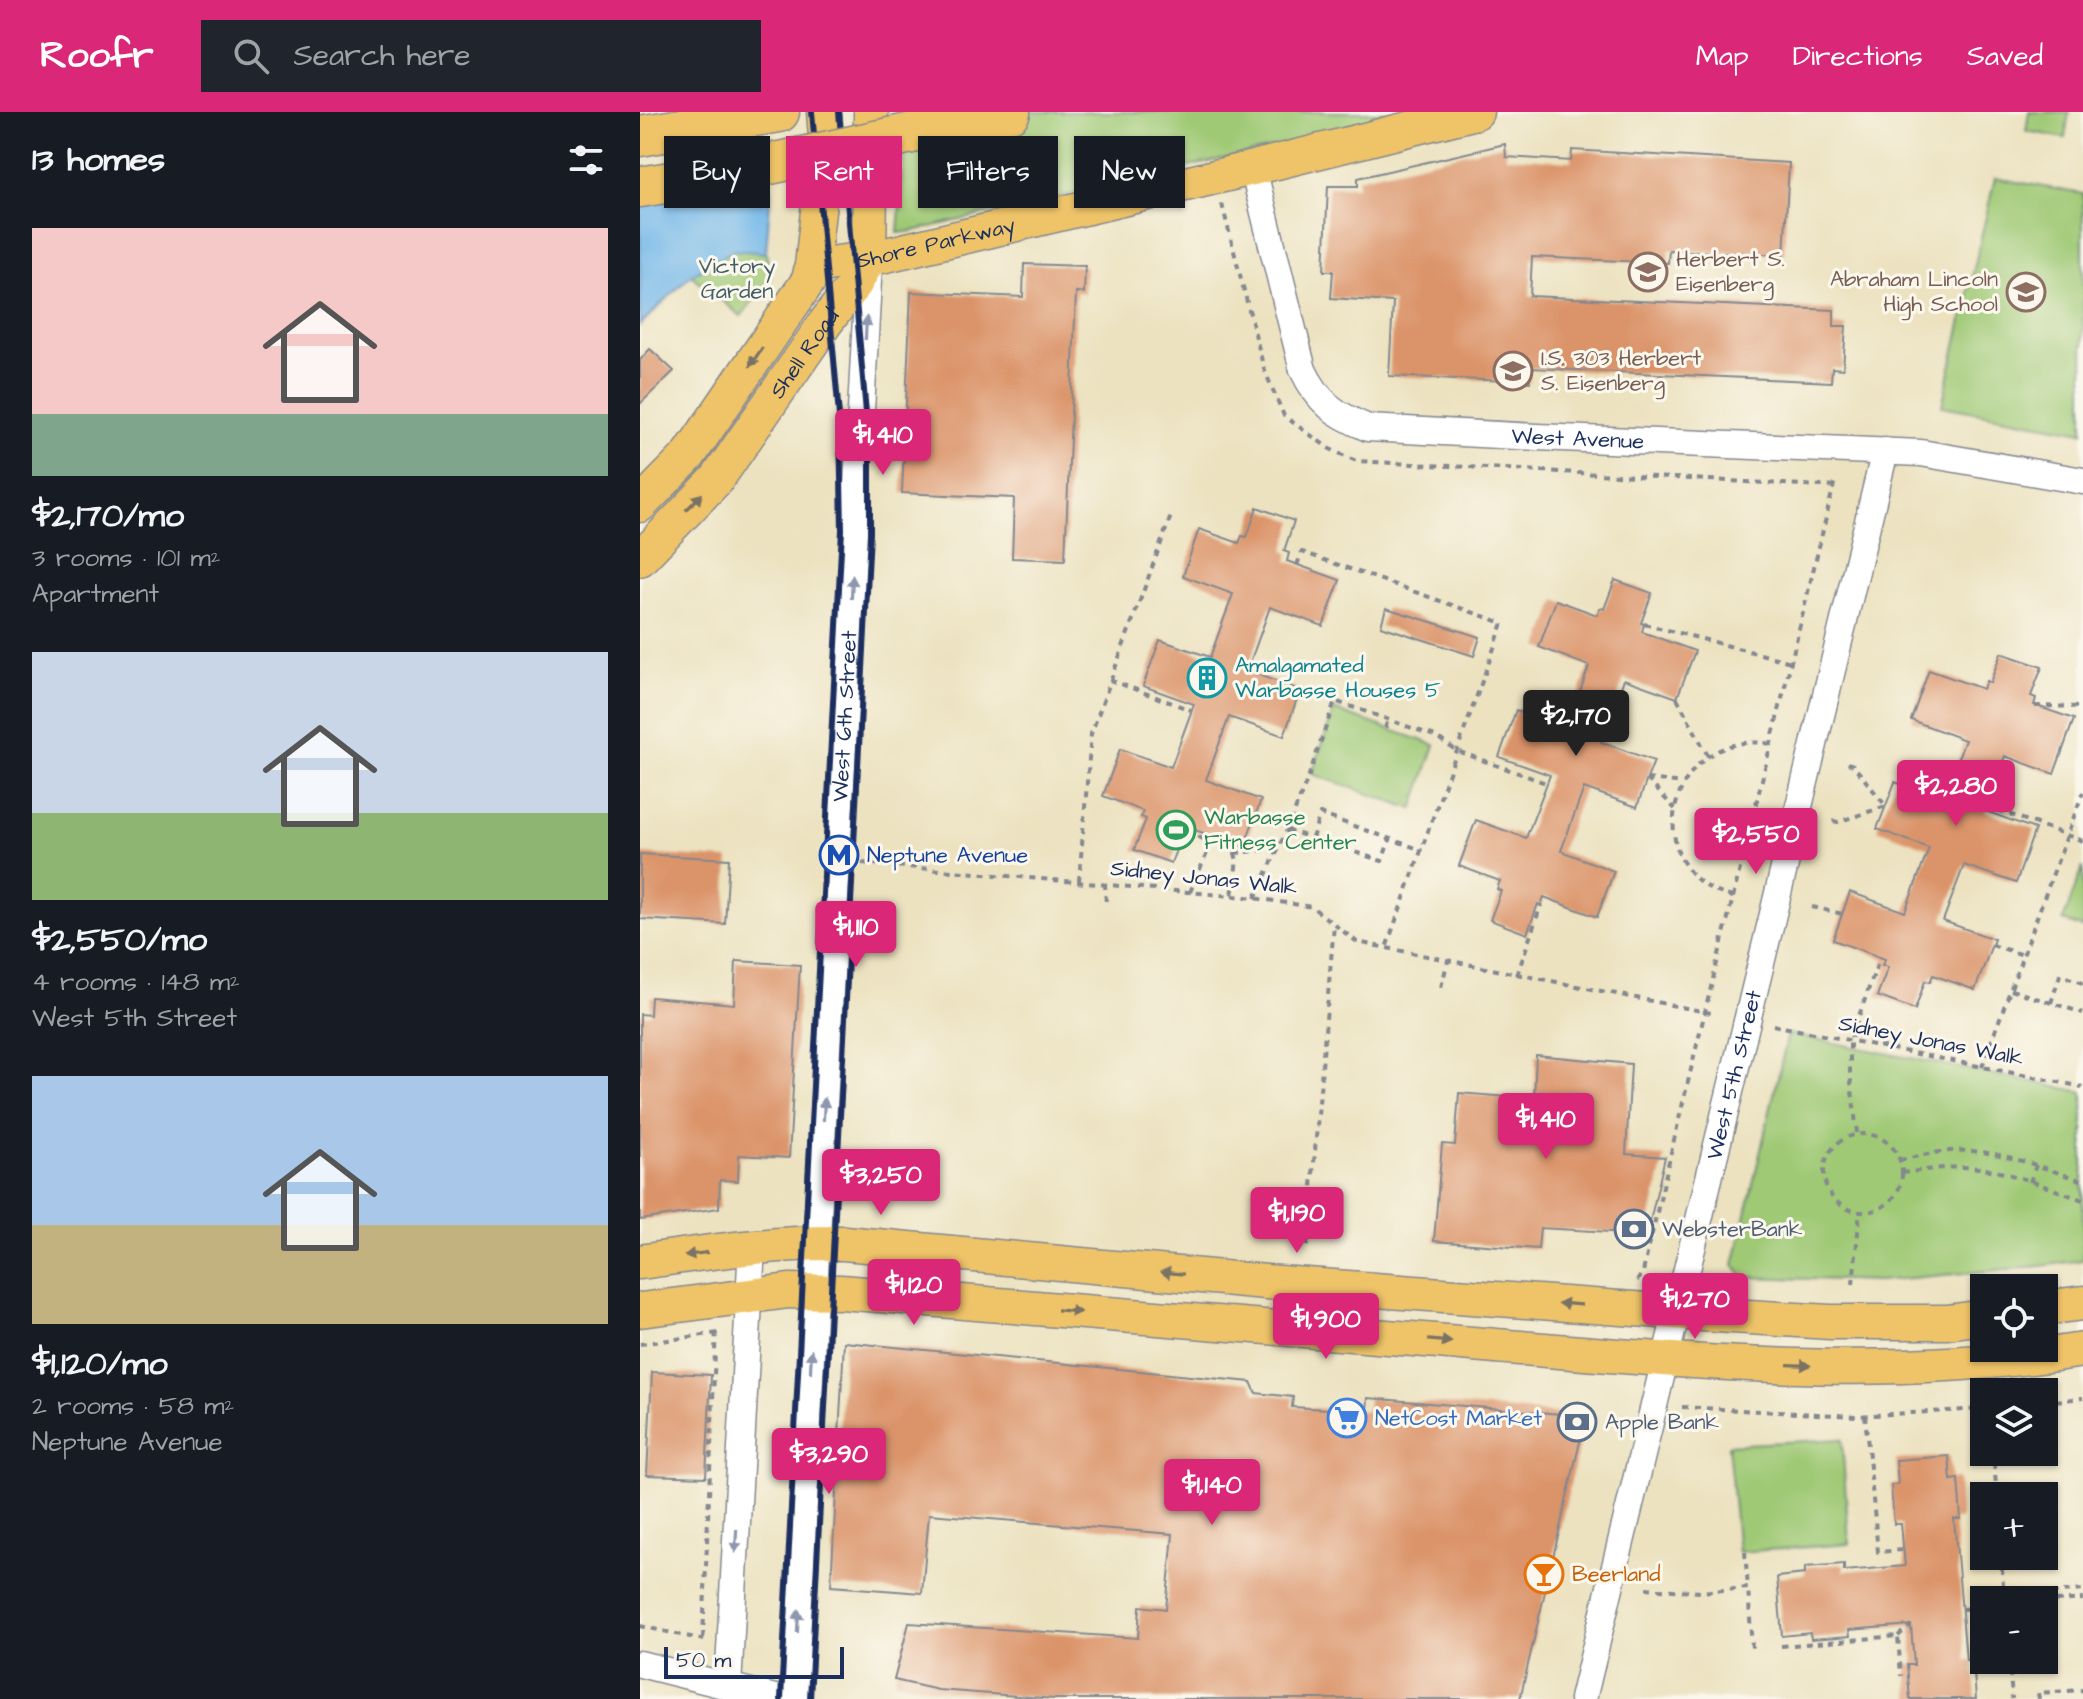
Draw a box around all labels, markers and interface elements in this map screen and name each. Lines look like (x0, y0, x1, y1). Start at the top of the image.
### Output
search box (201, 20, 761, 92)
text: Roofr (40, 30, 153, 82)
icon: search (229, 34, 273, 78)
text: Search here (293, 35, 470, 77)
text: Map (1696, 37, 1749, 76)
text: Directions (1793, 37, 1923, 76)
text: Saved (1967, 37, 2043, 76)
text: 13 homes (32, 136, 165, 184)
chip: Buy (664, 136, 770, 208)
chip: Rent (786, 136, 902, 208)
chip: Filters (918, 136, 1058, 208)
chip: New (1074, 136, 1185, 208)
icon: filters (564, 138, 608, 182)
street label: Shore Parkway (855, 209, 1018, 276)
place label: Herbert S. Eisenberg (1676, 244, 1785, 301)
park label: Victory Garden (699, 251, 775, 307)
school or university icon: Herbert S. Eisenberg (1627, 251, 1669, 293)
place label: Abraham Lincoln High School (1830, 264, 1998, 321)
school or university icon: Abraham Lincoln High School (2005, 271, 2047, 313)
icon: home (248, 280, 392, 424)
street label: Shell Road (762, 302, 846, 405)
one-way arrow (860, 315, 873, 340)
place label: I.S. 303 Herbert S. Eisenberg (1541, 343, 1701, 400)
one-way arrow (749, 347, 764, 368)
school or university icon: I.S. 303 Herbert S. Eisenberg (1492, 350, 1534, 392)
pin: $1,410 (818, 409, 948, 477)
text: $1,410 (853, 417, 913, 453)
street label: West Avenue (1511, 420, 1645, 457)
text: $2,170/mo (32, 492, 184, 540)
one-way arrow (684, 493, 703, 512)
text: 3 rooms · 101 m² (32, 540, 220, 576)
one-way arrow (845, 574, 858, 599)
text: Apartment (32, 576, 159, 612)
street label: West 6th Street (825, 630, 865, 803)
place label: Amalgamated Warbasse Houses 5 (1235, 650, 1441, 706)
building icon: Amalgamated Warbasse Houses 5 (1186, 657, 1228, 699)
pin: $2,170 (1511, 690, 1641, 758)
text: $2,170 (1541, 698, 1611, 734)
icon: home (248, 704, 392, 848)
pin: $2,280 (1891, 760, 2021, 828)
text: $2,280 (1915, 768, 1997, 804)
place label: Warbasse Fitness Center (1204, 802, 1357, 858)
pin: $2,550 (1691, 808, 1821, 876)
sports icon: Warbasse Fitness Center (1155, 809, 1197, 851)
text: $2,550 (1712, 816, 1800, 852)
metro station icon: Neptune Avenue (818, 834, 860, 876)
place label: Neptune Avenue (867, 840, 1028, 871)
street label: Sidney Jonas Walk (1109, 853, 1299, 904)
pin: $1,110 (791, 901, 921, 969)
text: $1,110 (833, 909, 879, 945)
text: $2,550/mo (32, 916, 207, 964)
text: 4 rooms · 148 m² (32, 964, 240, 1000)
street label: West 5th Street (1699, 987, 1769, 1163)
text: West 5th Street (32, 1000, 237, 1036)
street label: Sidney Jonas Walk (1836, 1008, 2026, 1075)
pin: $1,410 (1481, 1093, 1611, 1161)
one-way arrow (818, 1096, 831, 1121)
text: $1,410 (1516, 1101, 1576, 1137)
icon: home (248, 1128, 392, 1272)
pin: $3,250 (816, 1149, 946, 1217)
text: $3,250 (840, 1157, 922, 1193)
pin: $1,190 (1232, 1187, 1362, 1255)
text: $1,190 (1269, 1195, 1325, 1231)
bank icon: WebsterBank (1613, 1208, 1655, 1250)
place label: WebsterBank (1662, 1214, 1803, 1245)
one-way arrow (683, 1248, 708, 1261)
pin: $1,120 (849, 1259, 979, 1327)
one-way arrow (1159, 1266, 1184, 1279)
text: $1,120 (885, 1267, 943, 1303)
pin: $1,270 (1630, 1273, 1760, 1341)
map controls (1970, 1274, 2058, 1674)
button: locate (1970, 1274, 2058, 1362)
text: $1,270 (1660, 1281, 1730, 1317)
pin: $1,900 (1261, 1293, 1391, 1361)
one-way arrow (1557, 1297, 1582, 1310)
text: $1,900 (1291, 1301, 1361, 1337)
one-way arrow (1057, 1305, 1082, 1318)
one-way arrow (1428, 1335, 1453, 1348)
text: $1,120/mo (32, 1340, 168, 1388)
one-way arrow (804, 1348, 817, 1373)
one-way arrow (1787, 1358, 1812, 1371)
button: layers (1970, 1378, 2058, 1466)
text: 2 rooms · 58 m² (32, 1388, 234, 1424)
supermarket icon: NetCost Market (1326, 1397, 1368, 1439)
bank icon: Apple Bank (1556, 1401, 1598, 1443)
place label: NetCost Market (1375, 1403, 1542, 1434)
place label: Apple Bank (1605, 1407, 1720, 1438)
text: Neptune Avenue (32, 1424, 223, 1460)
pin: $3,290 (764, 1428, 894, 1496)
text: $3,290 (790, 1436, 868, 1472)
pin: $1,140 (1147, 1459, 1277, 1527)
text: $1,140 (1182, 1467, 1242, 1503)
button: + (1970, 1482, 2058, 1570)
one-way arrow (729, 1529, 742, 1554)
bar icon: Beerland (1523, 1553, 1565, 1595)
place label: Beerland (1572, 1559, 1661, 1590)
button: − (1970, 1586, 2058, 1674)
one-way arrow (792, 1608, 805, 1633)
scale bar (664, 1643, 844, 1679)
text: 50 m (676, 1645, 731, 1676)

